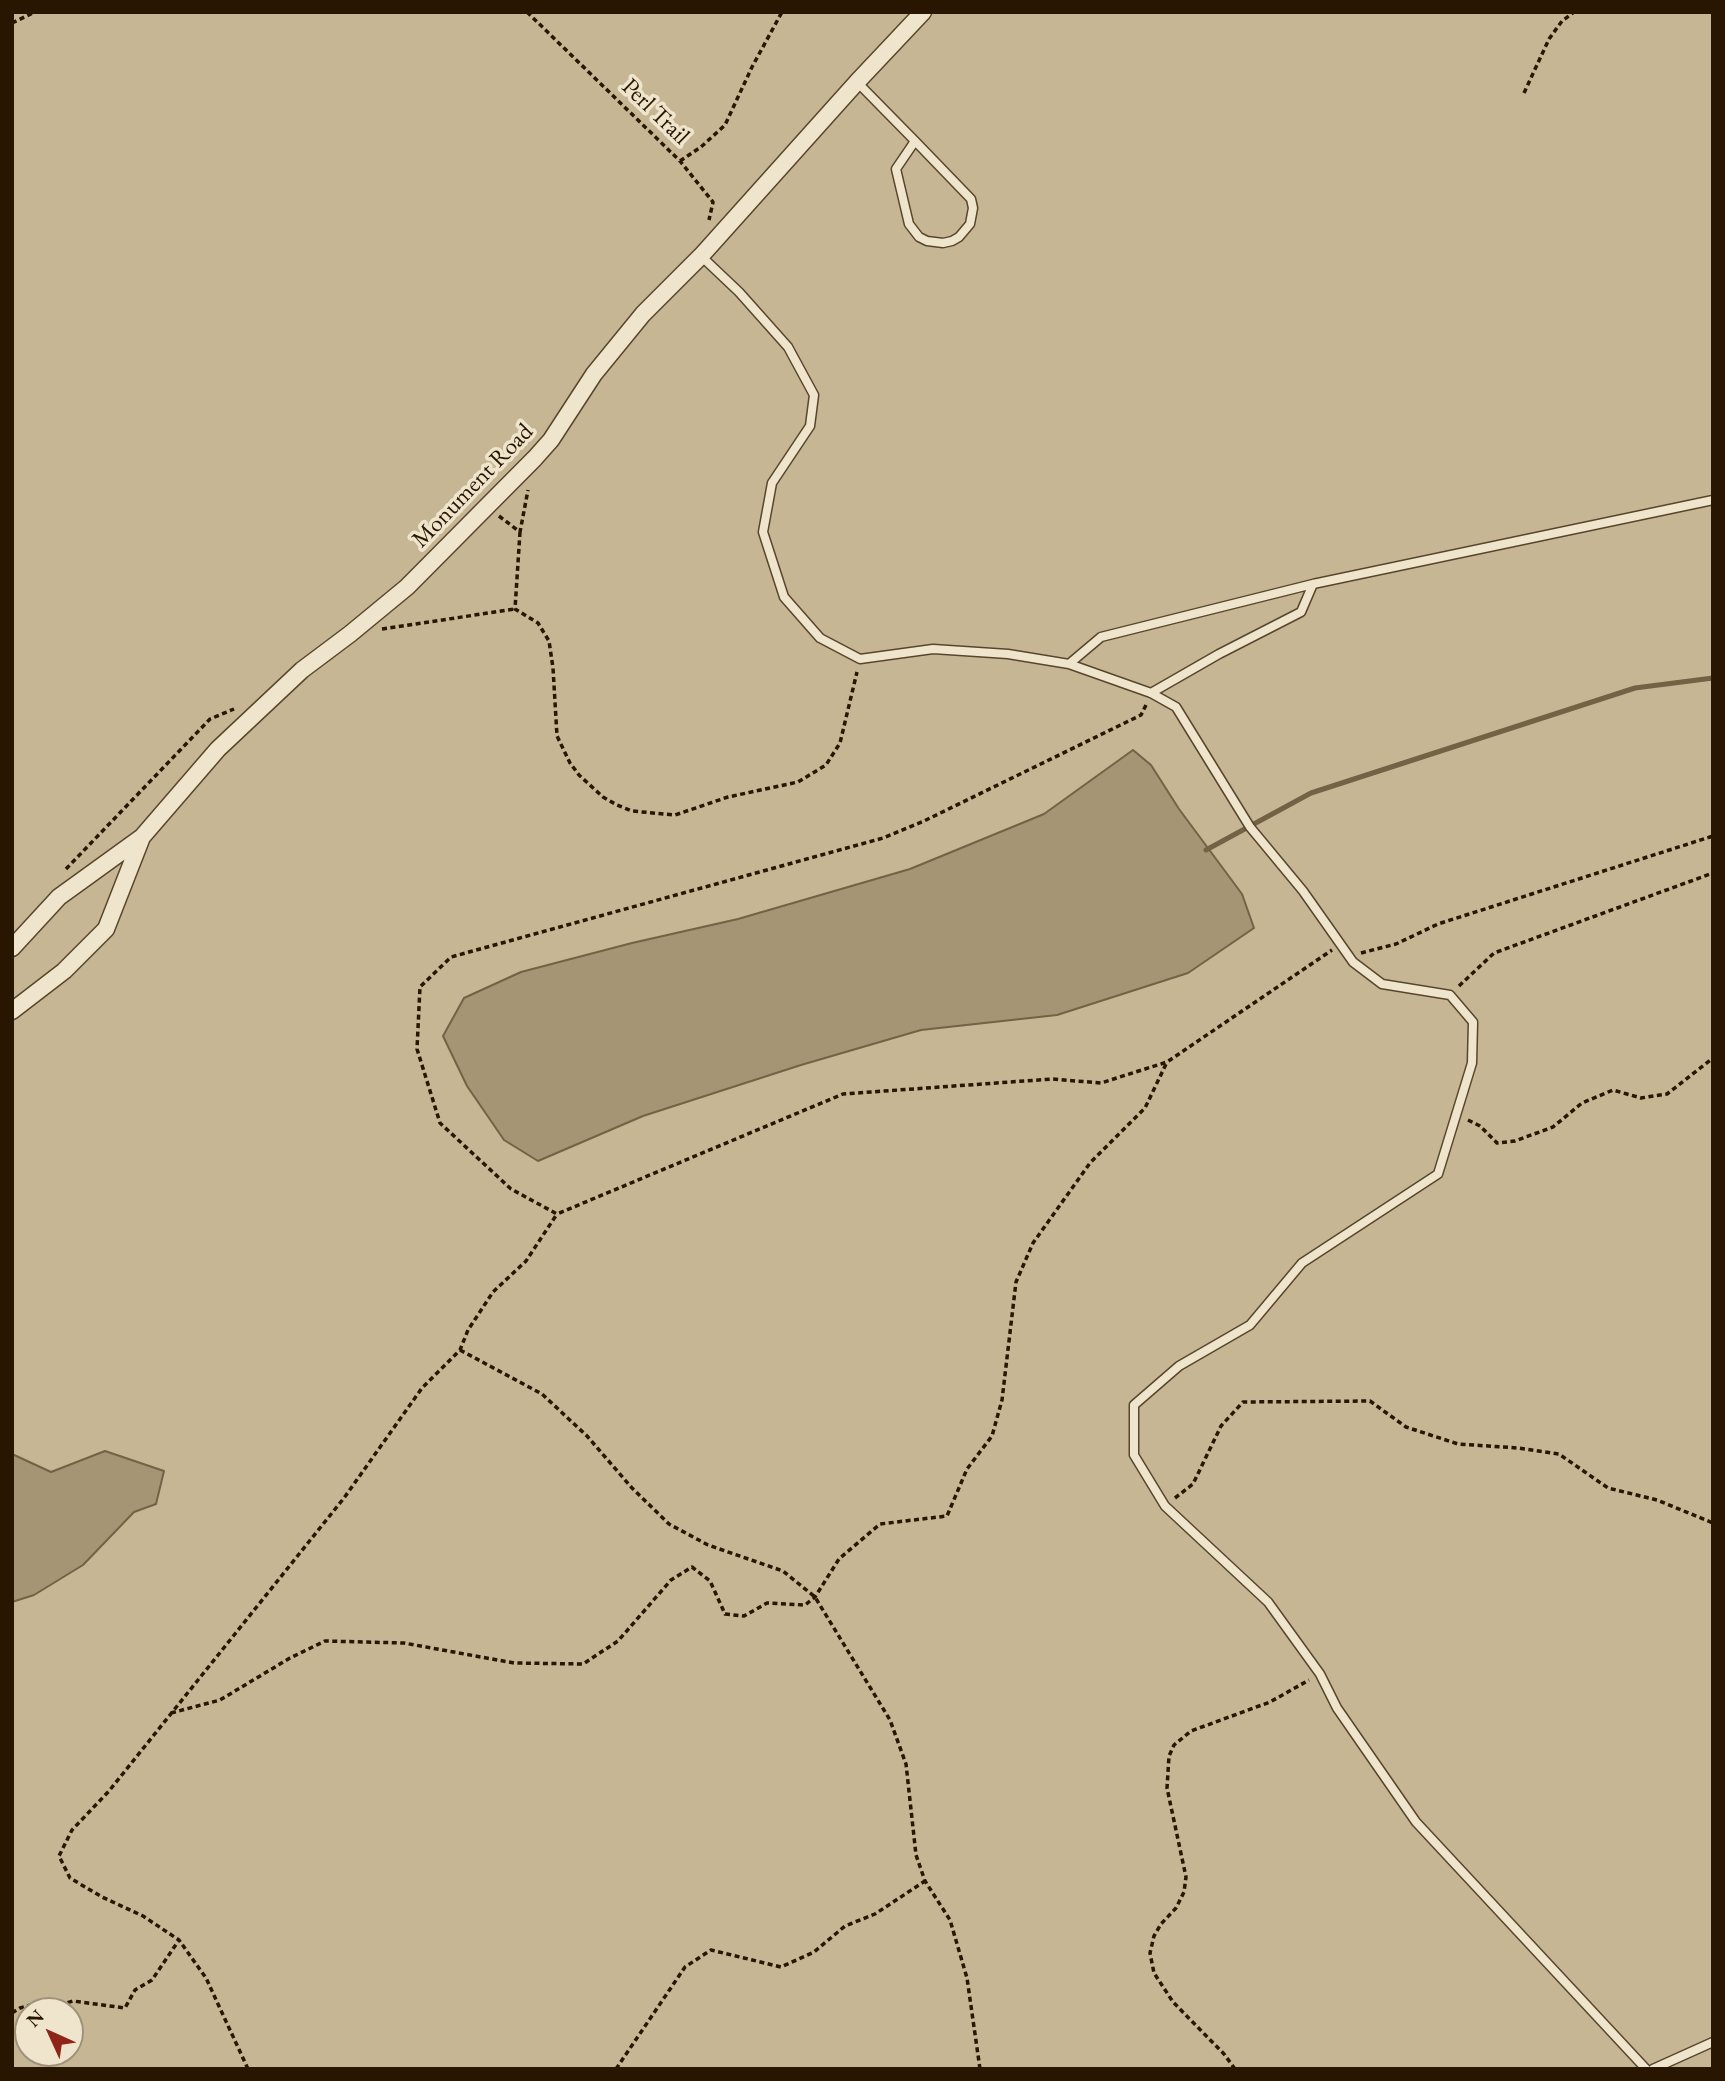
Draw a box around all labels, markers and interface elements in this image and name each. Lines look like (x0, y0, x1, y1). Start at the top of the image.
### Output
street label: Perl Trail (615, 73, 695, 151)
street label: Monument Road (407, 418, 539, 554)
north arrow (14, 1997, 84, 2067)
text: N (21, 2004, 49, 2032)

